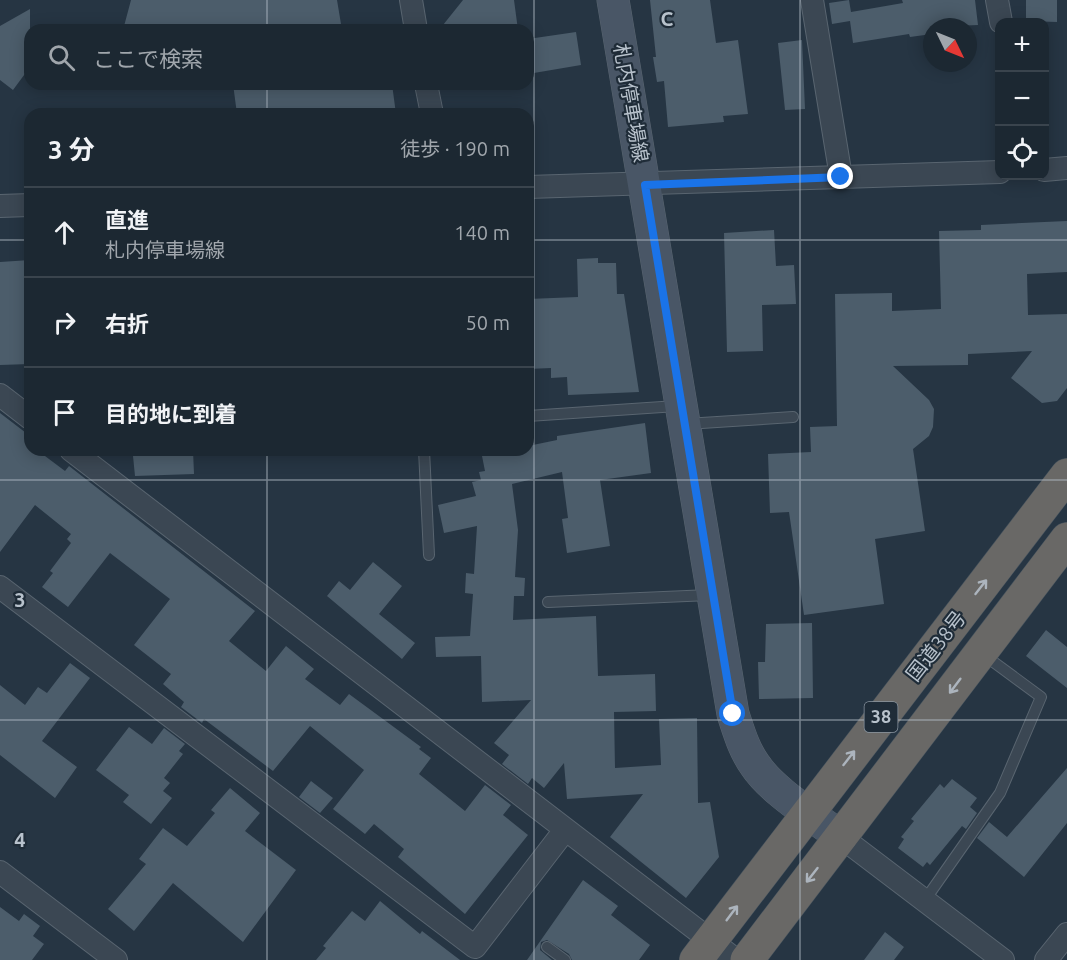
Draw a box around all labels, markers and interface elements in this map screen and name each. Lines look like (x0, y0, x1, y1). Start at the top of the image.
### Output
text: C (661, 7, 674, 30)
north arrow (923, 18, 977, 72)
map controls (995, 18, 1049, 180)
button: + (995, 18, 1049, 72)
search box (24, 24, 534, 90)
icon: search (45, 41, 78, 74)
street label: 札内停車場線 (610, 42, 653, 164)
text: ここで検索 (93, 46, 203, 71)
button: − (995, 72, 1049, 126)
button: locate (995, 126, 1049, 180)
text: 3 分 (48, 135, 95, 164)
text: 徒歩 · 190 m (400, 137, 510, 160)
route end (827, 163, 853, 189)
text: 直進 (105, 207, 149, 232)
icon: ahead (48, 216, 81, 249)
text: 140 m (454, 221, 510, 244)
text: 札内停車場線 (105, 238, 225, 261)
icon: right (48, 306, 81, 339)
text: 右折 (105, 311, 149, 336)
text: 50 m (466, 311, 510, 334)
icon: arrive (48, 396, 81, 429)
text: 目的地に到着 (105, 401, 237, 426)
one-way arrow (975, 579, 988, 595)
text: 3 (14, 588, 26, 611)
street label: 国道38号 (901, 606, 970, 685)
one-way arrow (949, 678, 962, 694)
route start (719, 700, 745, 726)
road number: 38 (864, 702, 898, 732)
one-way arrow (843, 750, 856, 766)
text: 4 (14, 828, 26, 851)
one-way arrow (805, 866, 818, 882)
one-way arrow (726, 906, 738, 922)

